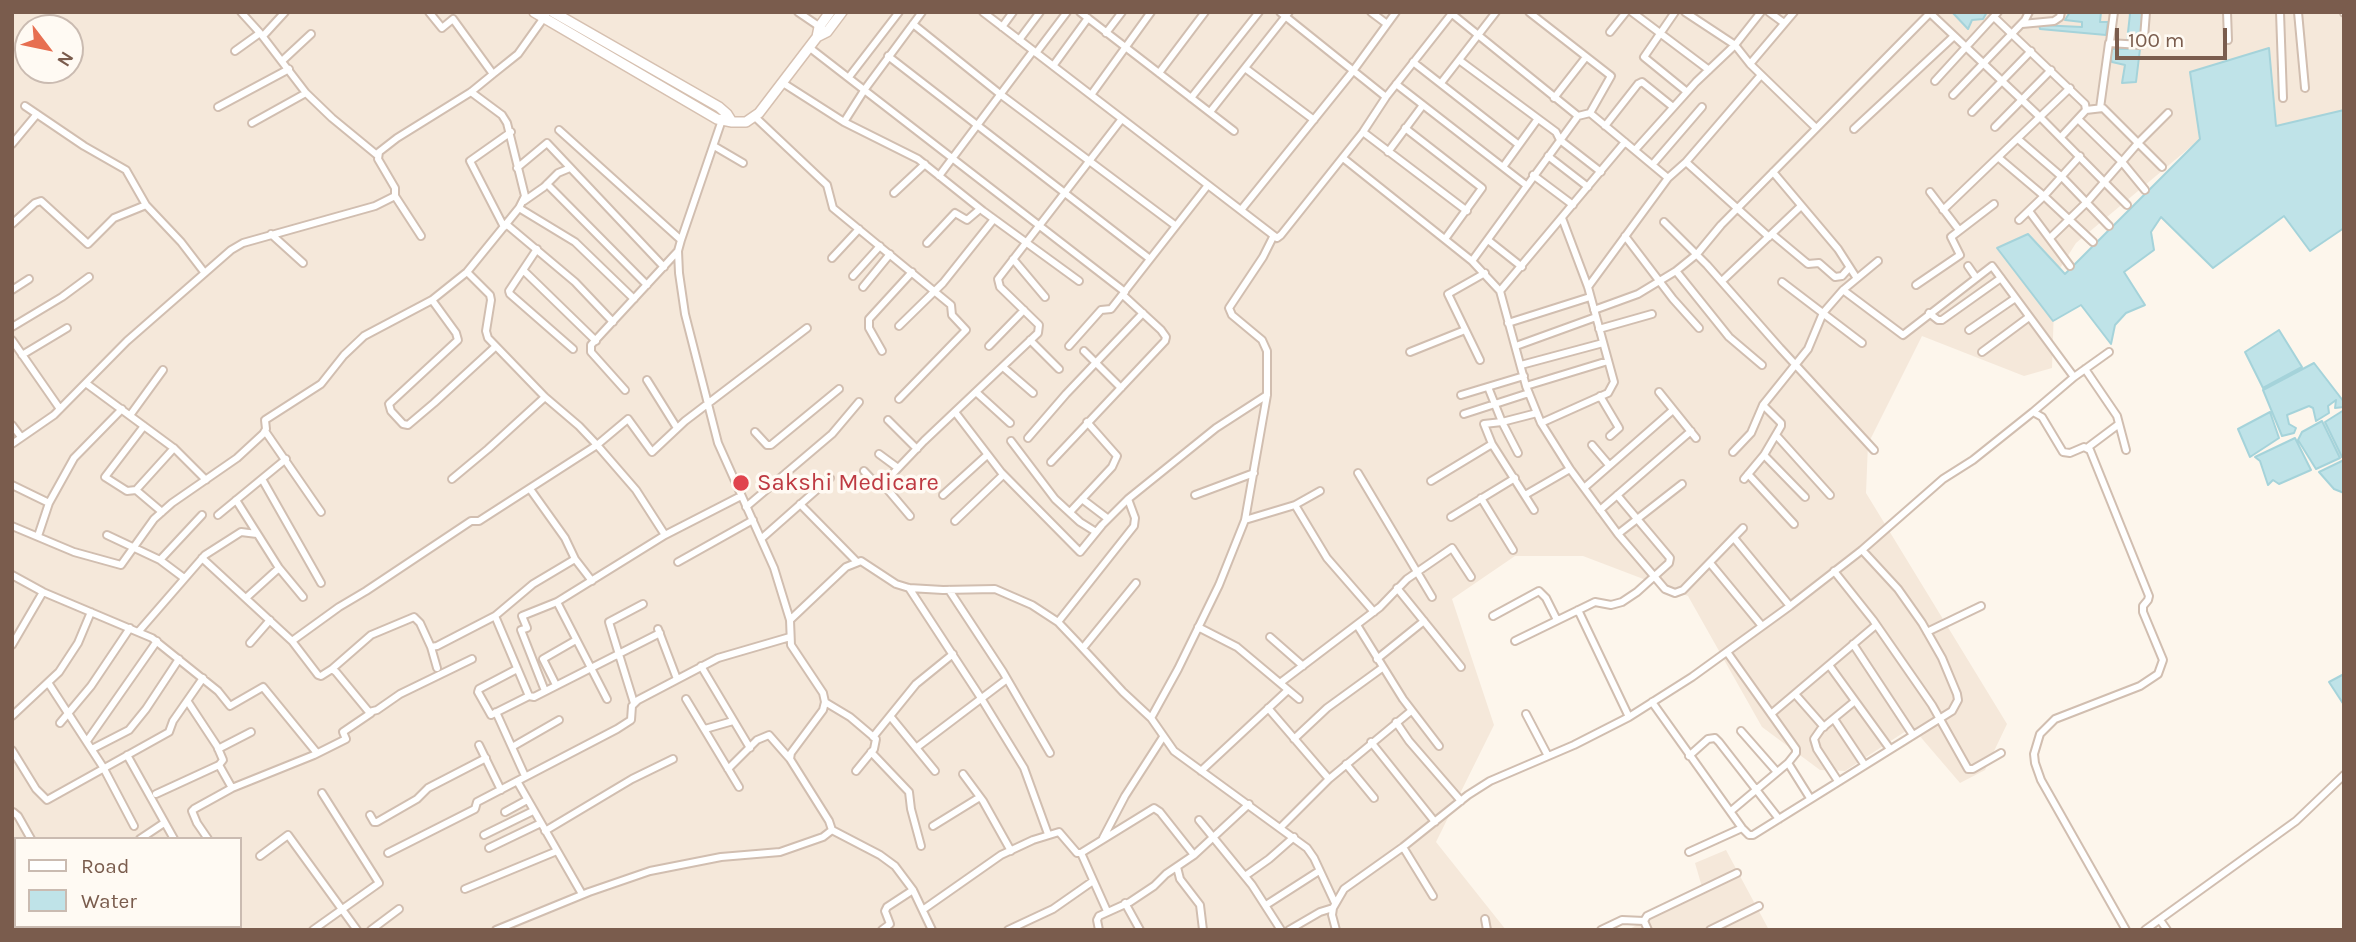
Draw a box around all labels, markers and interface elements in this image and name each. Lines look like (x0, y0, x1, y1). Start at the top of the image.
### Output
north arrow (14, 14, 84, 84)
scale bar (2118, 14, 2230, 58)
text: 100 m (2128, 28, 2185, 52)
text: N (52, 47, 78, 71)
place label: Sakshi Medicare (757, 469, 939, 497)
marker: Sakshi Medicare (731, 473, 751, 493)
legend (14, 837, 242, 928)
text: Road (81, 854, 129, 878)
text: Water (81, 889, 137, 913)

